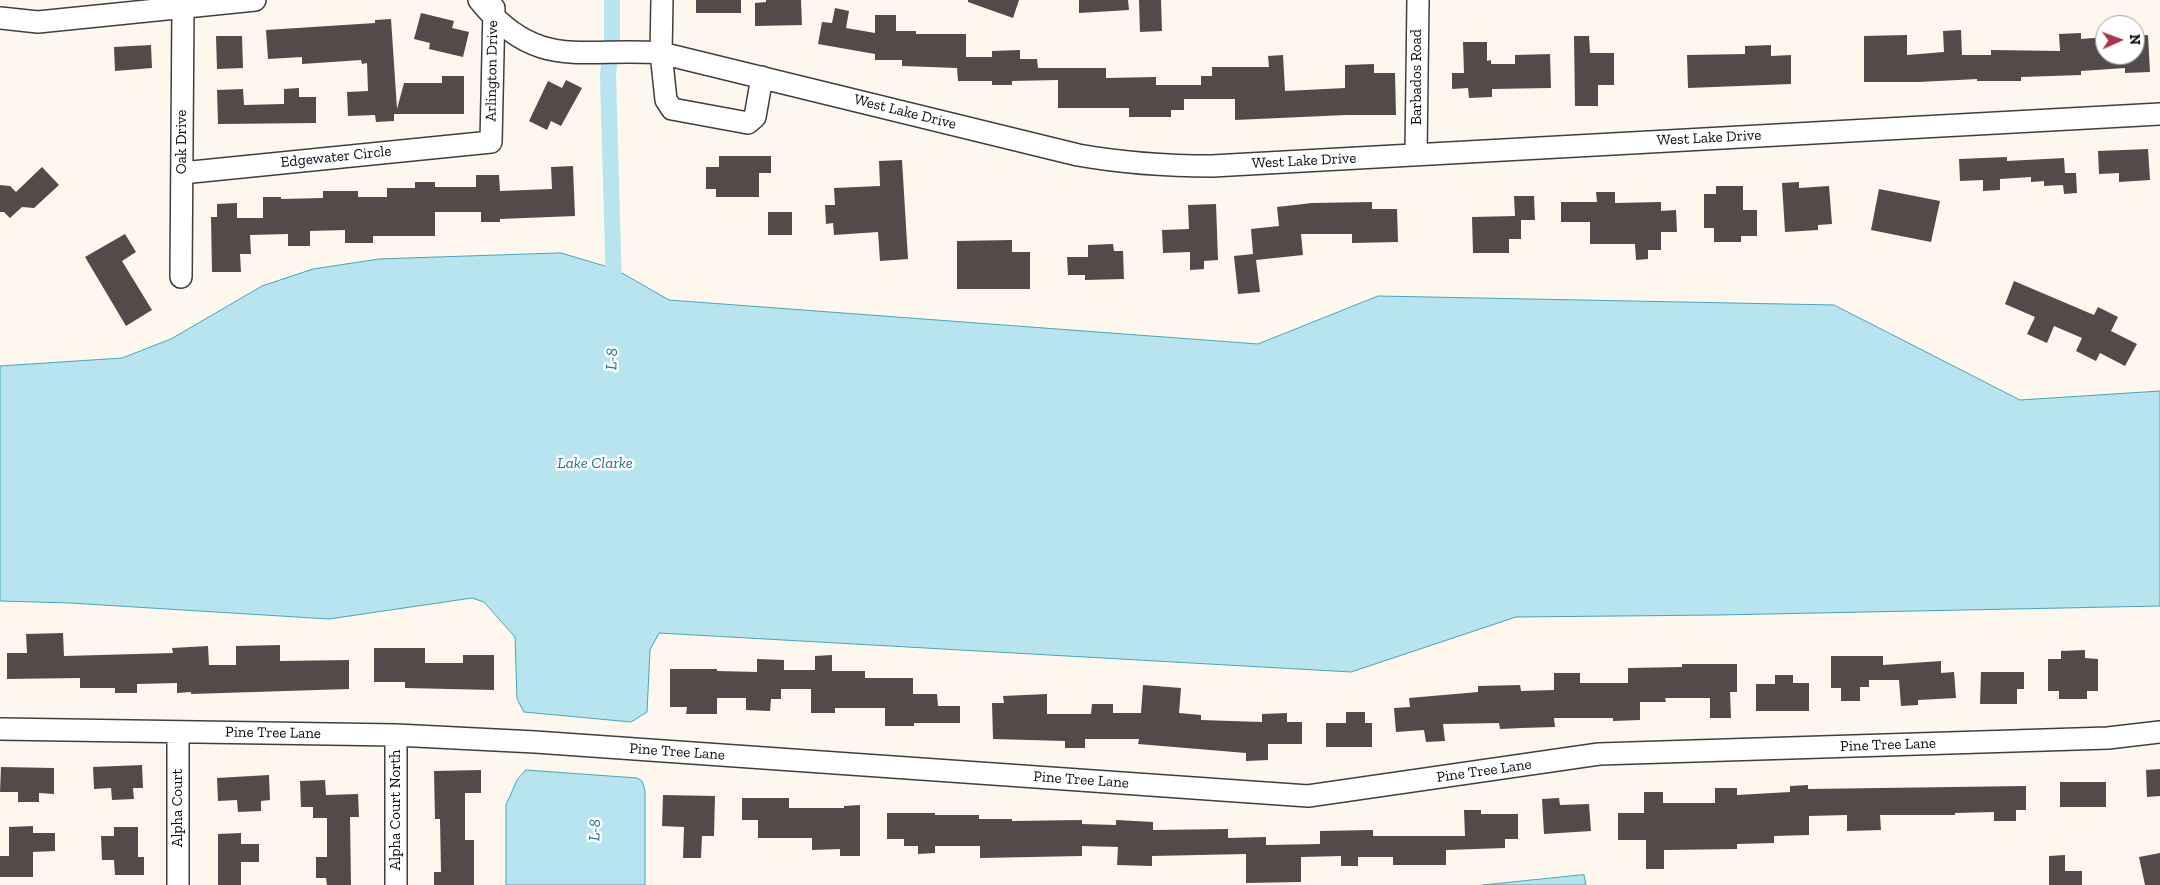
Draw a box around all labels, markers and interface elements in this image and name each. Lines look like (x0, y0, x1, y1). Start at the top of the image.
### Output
north arrow (2095, 15, 2145, 65)
street label: Arlington Drive (482, 20, 502, 122)
street label: Barbados Road (1408, 29, 1426, 125)
text: N (2126, 34, 2143, 45)
street label: West Lake Drive (852, 91, 958, 133)
street label: Oak Drive (173, 110, 191, 174)
street label: West Lake Drive (1656, 126, 1762, 150)
street label: Edgewater Circle (280, 142, 392, 172)
street label: West Lake Drive (1251, 149, 1357, 173)
water label: L-8 (602, 347, 622, 371)
water label: Lake Clarke (557, 453, 633, 473)
street label: Pine Tree Lane (225, 723, 321, 743)
street label: Pine Tree Lane (1840, 734, 1936, 756)
street label: Pine Tree Lane (629, 740, 725, 764)
street label: Alpha Court North (387, 750, 405, 870)
street label: Pine Tree Lane (1435, 755, 1533, 787)
street label: Pine Tree Lane (1033, 768, 1129, 792)
street label: Alpha Court (169, 769, 187, 847)
water label: L-8 (585, 818, 605, 842)

